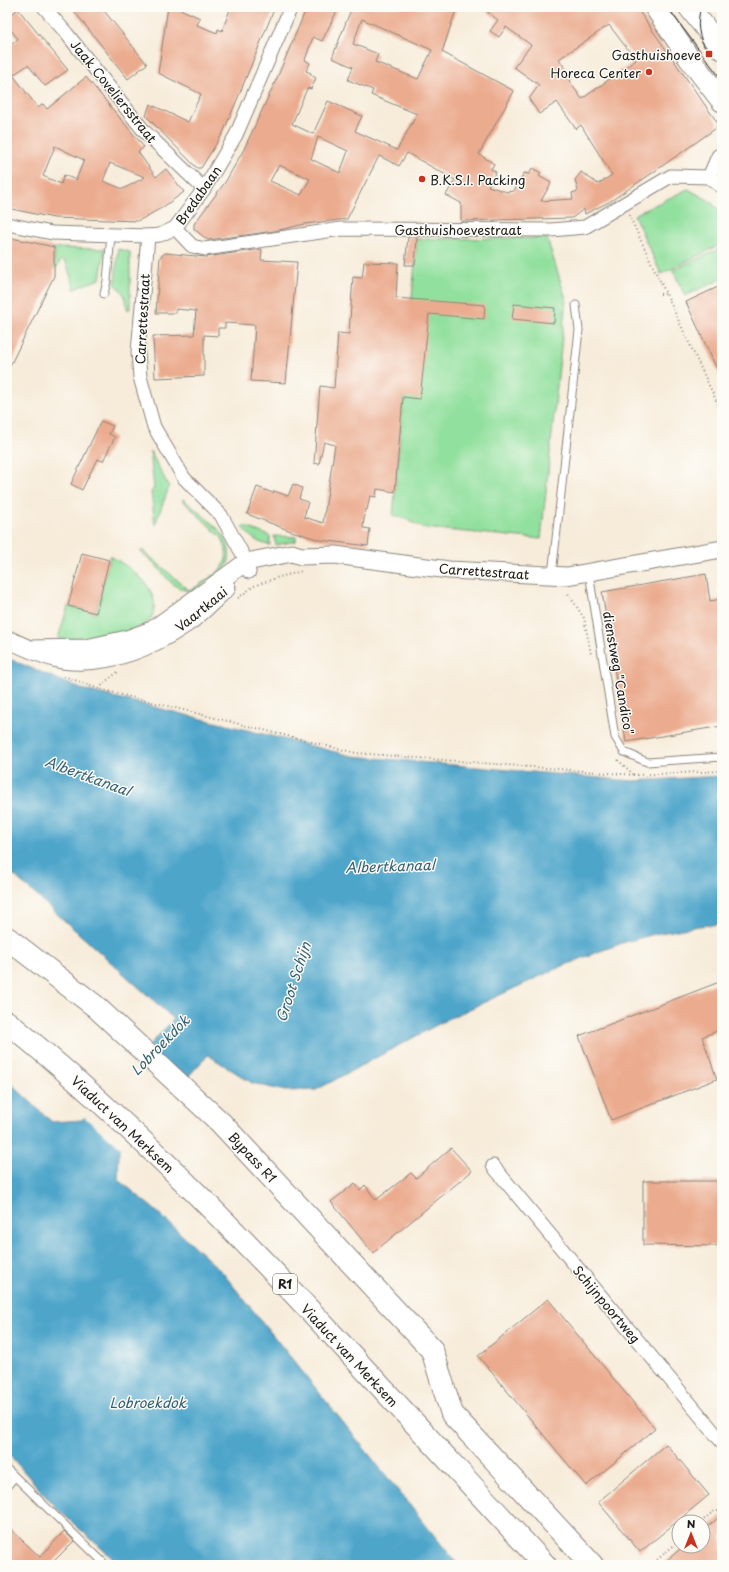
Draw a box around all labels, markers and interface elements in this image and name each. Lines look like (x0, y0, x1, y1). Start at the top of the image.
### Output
street label: Jaak Coveliersstraat (66, 35, 162, 147)
place label: Gasthuishoeve (611, 45, 701, 64)
marker: Gasthuishoeve (704, 49, 714, 59)
place label: Horeca Center (551, 63, 642, 82)
marker: Horeca Center (644, 67, 654, 77)
street label: Bredabaan (171, 162, 225, 228)
place label: B.K.S.I. Packing (430, 170, 525, 189)
marker: B.K.S.I. Packing (417, 174, 427, 184)
street label: Gasthuishoevestraat (394, 220, 522, 239)
street label: Carrettestraat (130, 273, 154, 365)
street label: Carrettestraat (438, 558, 530, 584)
street label: Vaartkaai (171, 582, 231, 636)
street label: dienstweg "Candico" (599, 610, 639, 736)
water label: Albertkanaal (42, 751, 136, 802)
water label: Albertkanaal (345, 854, 437, 878)
water label: Groot Schijn (270, 939, 316, 1025)
water label: Lobroekdok (126, 1010, 194, 1080)
street label: Viaduct van Merksem (67, 1071, 179, 1177)
street label: Bypass R1 (224, 1127, 282, 1187)
street label: Schijnpoortweg (569, 1261, 645, 1347)
road number: R1 (273, 1274, 297, 1294)
street label: Viaduct van Merksem (297, 1299, 403, 1411)
water label: Lobroekdok (109, 1392, 187, 1413)
north arrow (671, 1514, 711, 1554)
text: N (687, 1515, 696, 1532)

